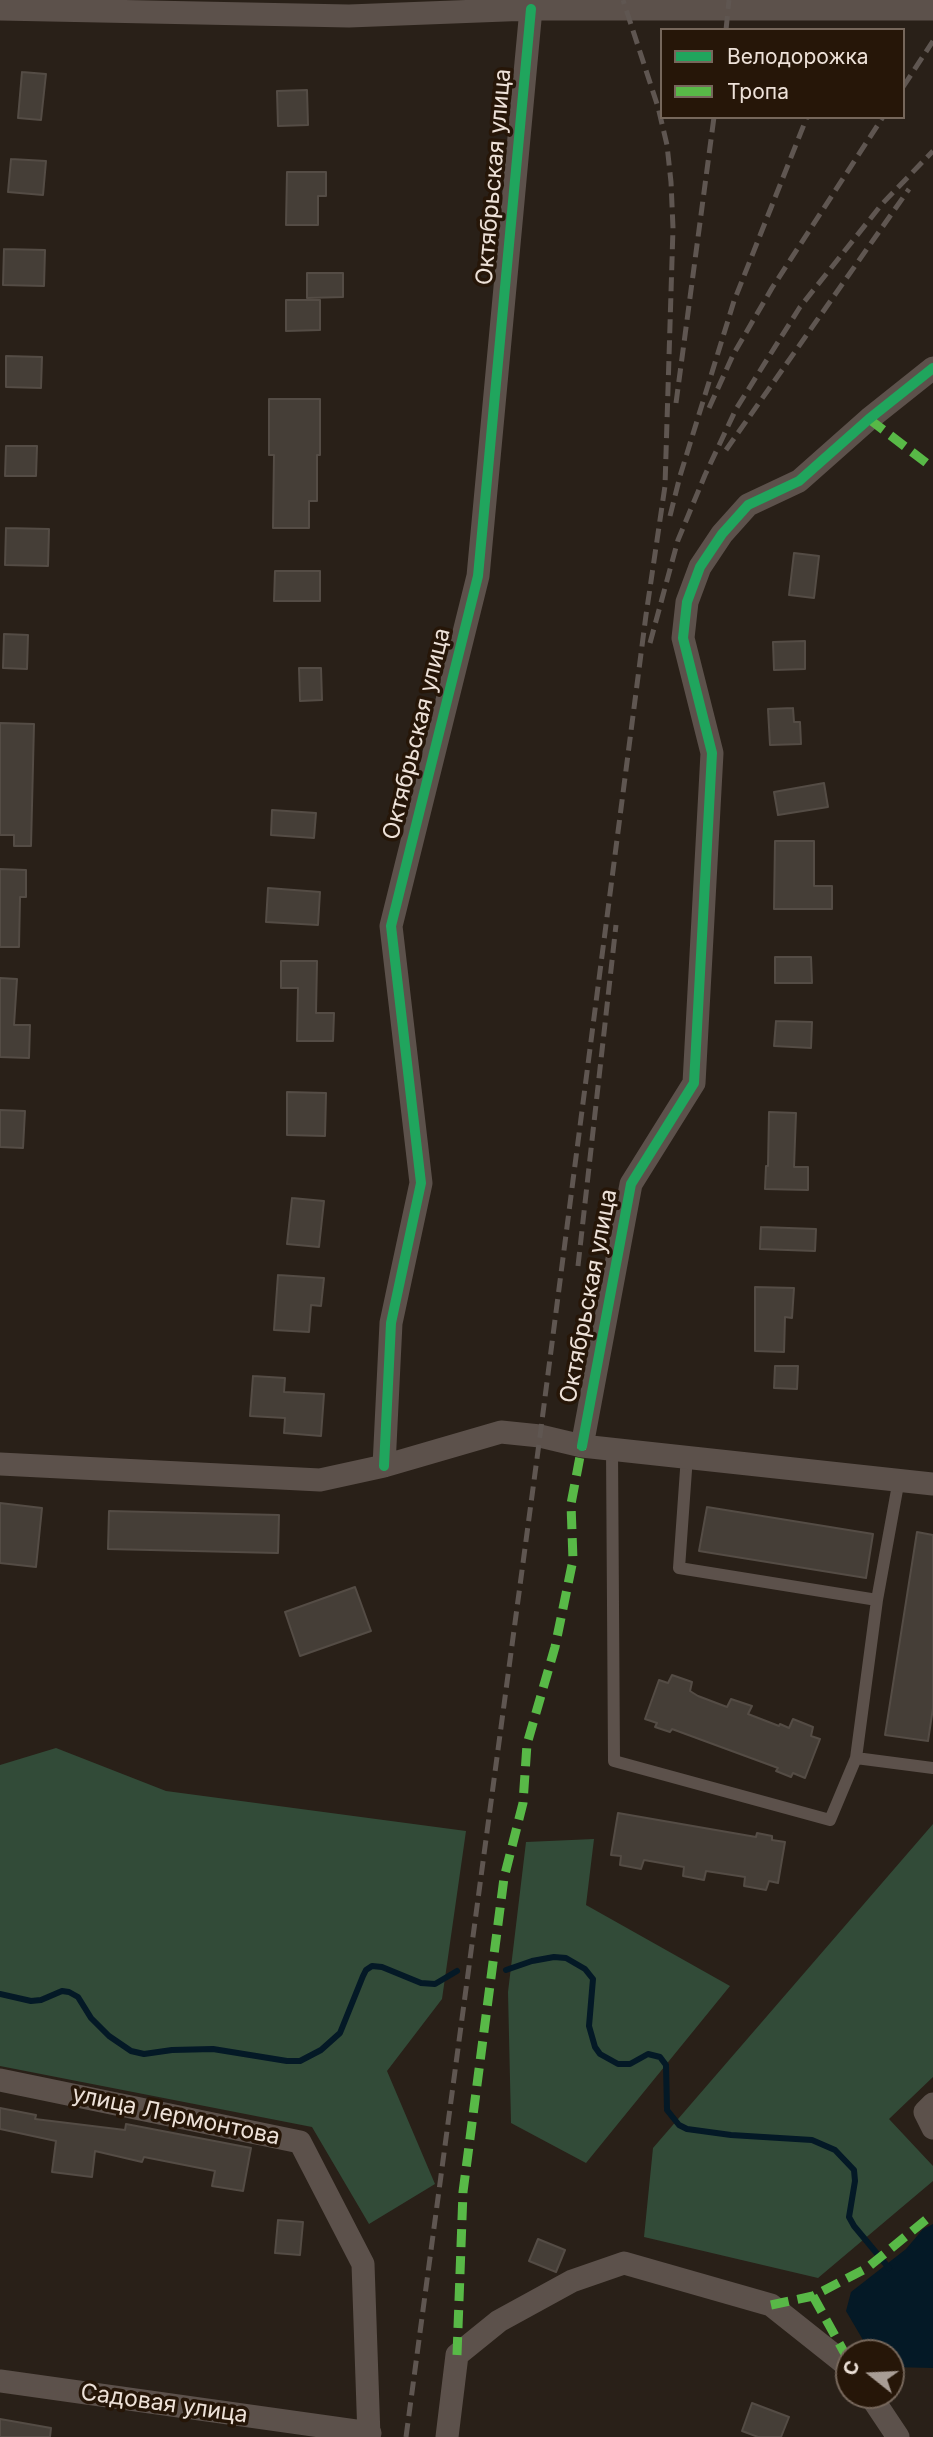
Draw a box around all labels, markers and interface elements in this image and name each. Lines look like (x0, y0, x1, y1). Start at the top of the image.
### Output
legend (660, 28, 905, 119)
text: Велодорожка (727, 44, 869, 69)
street label: Октябрьская улица (471, 68, 517, 286)
text: Тропа (727, 79, 789, 104)
street label: Октябрьская улица (377, 625, 457, 843)
street label: Октябрьская улица (555, 1187, 623, 1405)
street label: улица Лермонтова (70, 2080, 282, 2152)
north arrow (835, 2339, 905, 2409)
text: С (838, 2358, 865, 2378)
street label: Садовая улица (79, 2379, 249, 2429)

